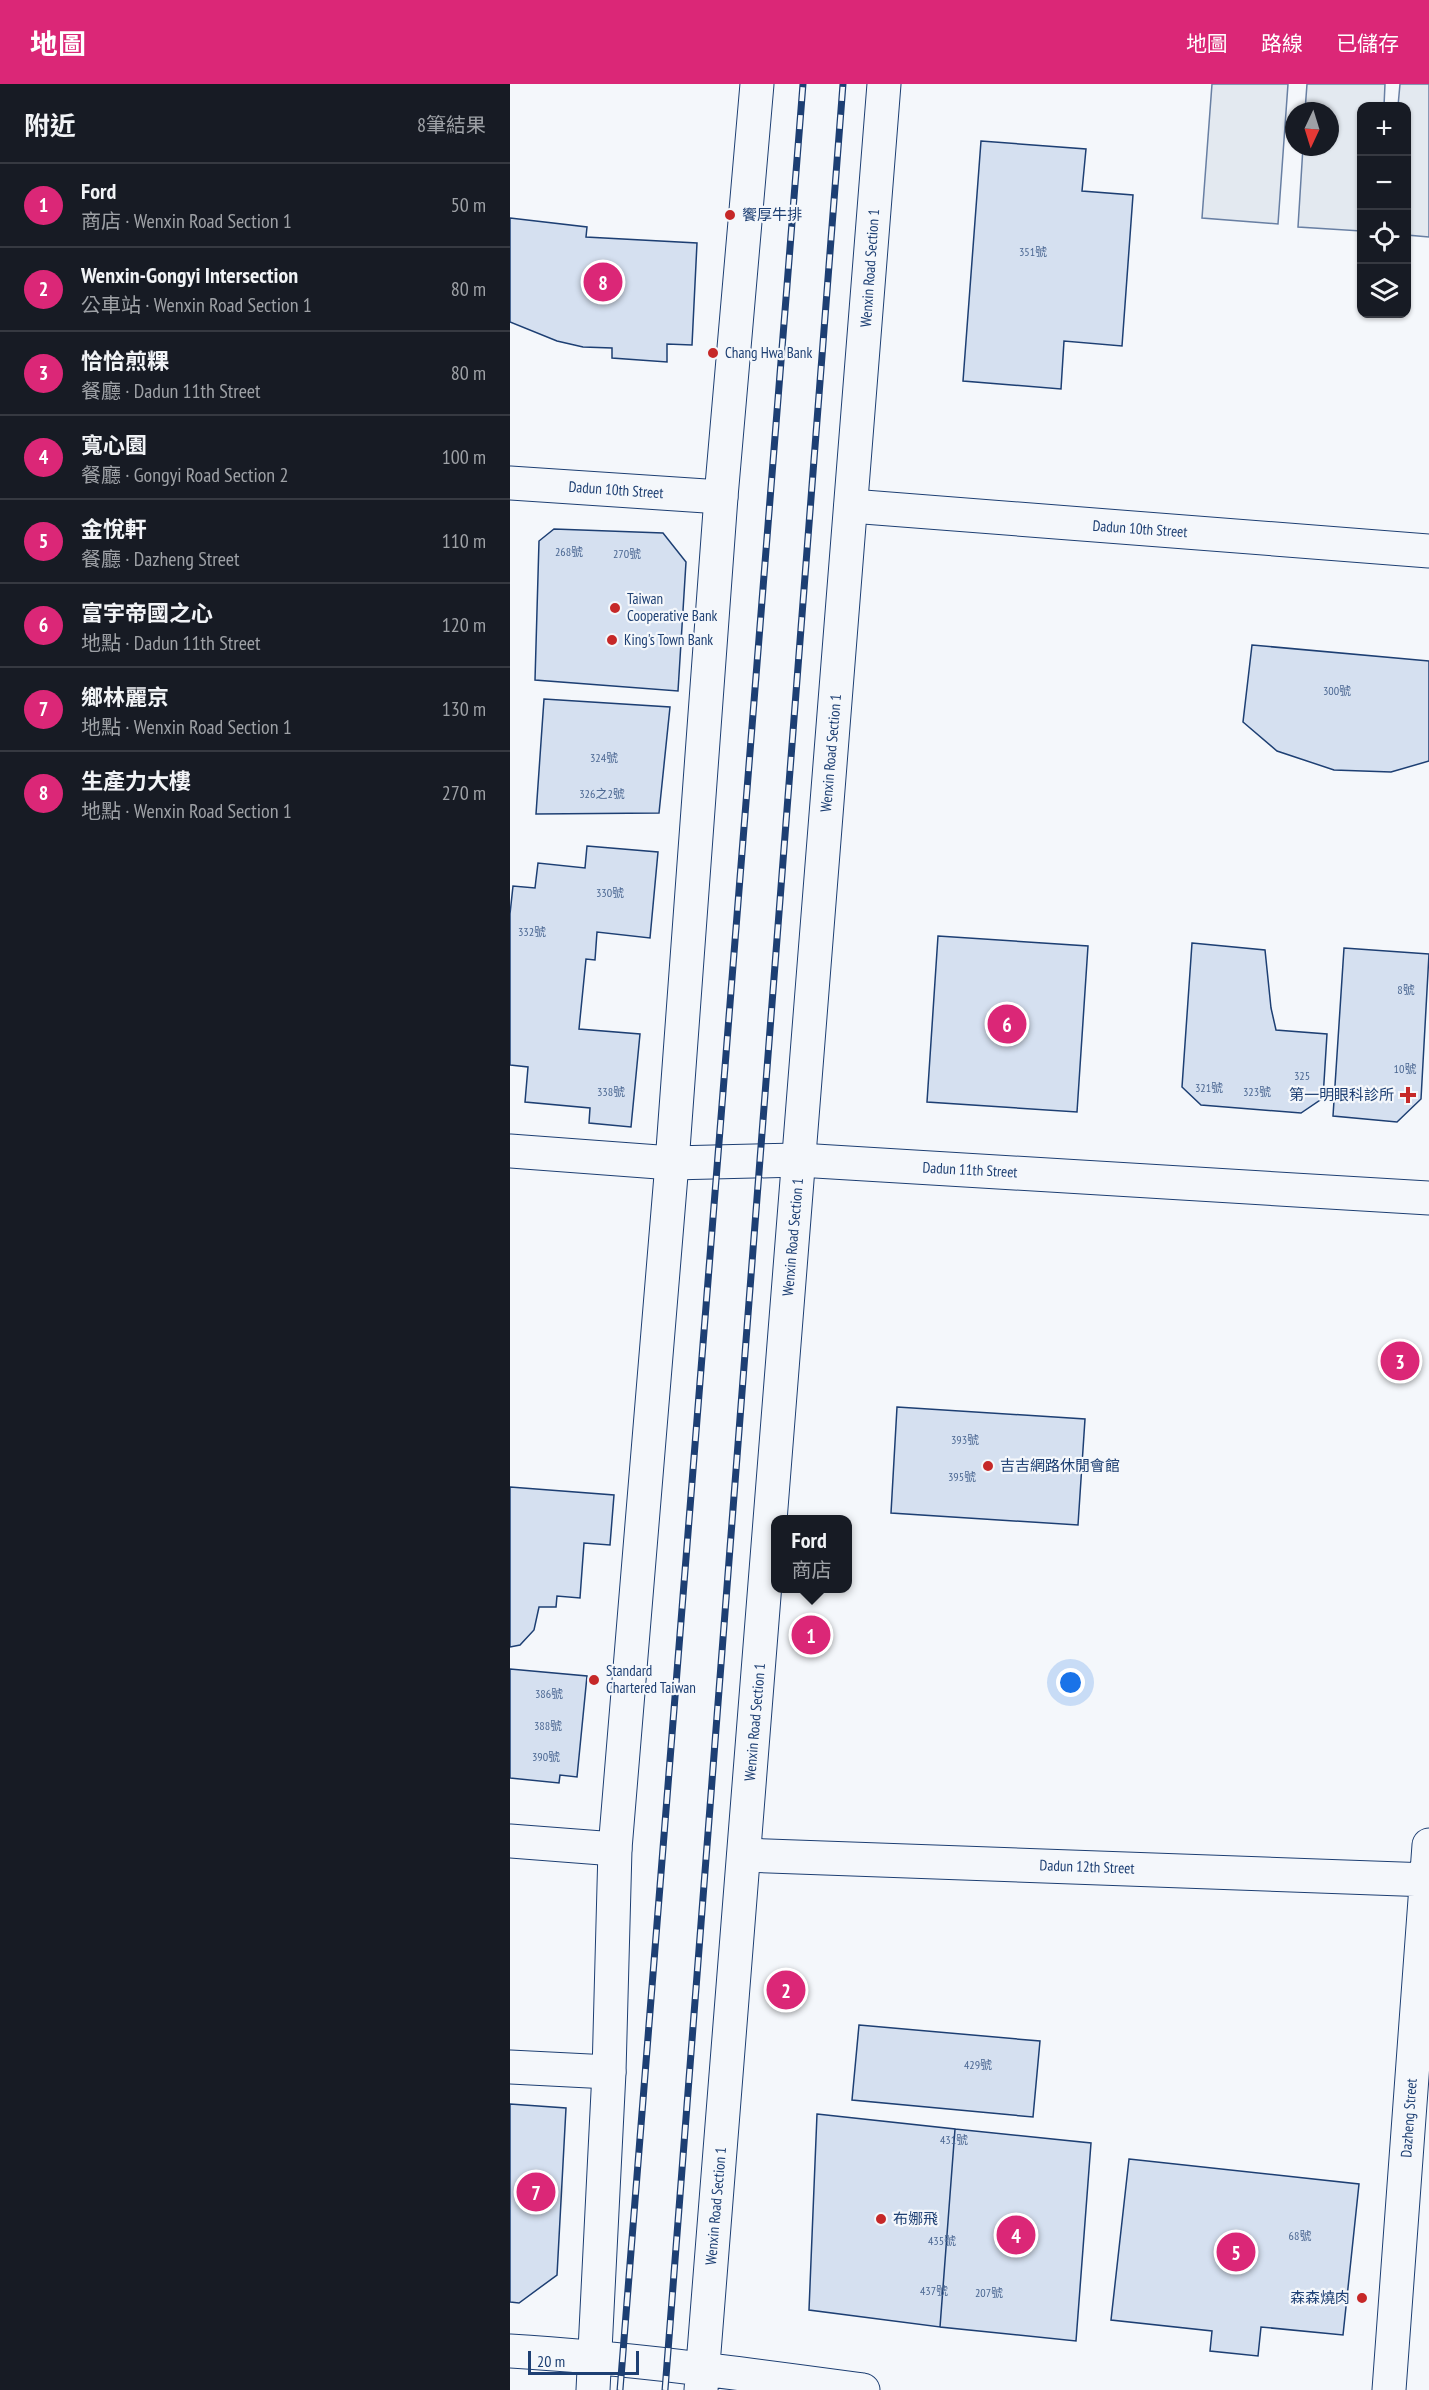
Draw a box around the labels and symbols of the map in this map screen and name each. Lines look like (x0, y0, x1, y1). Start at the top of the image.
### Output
north arrow (1285, 102, 1339, 156)
place label: 饗厚牛排 (742, 205, 802, 224)
marker: 饗厚牛排 (723, 208, 737, 222)
street label: Wenxin Road Section 1 (856, 208, 883, 328)
house number: 351號 (1019, 244, 1047, 259)
pin: 8 (584, 260, 622, 304)
place label: Chang Hwa Bank (725, 343, 812, 362)
marker: Chang Hwa Bank (706, 346, 720, 360)
street label: Dadun 10th Street (568, 477, 664, 502)
street label: Dadun 10th Street (1092, 516, 1188, 541)
house number: 268號 (555, 544, 583, 559)
house number: 270號 (613, 546, 641, 561)
place label: Taiwan Cooperative Bank (627, 589, 717, 625)
marker: Taiwan Cooperative Bank (608, 601, 622, 615)
place label: King's Town Bank (624, 630, 713, 649)
marker: King's Town Bank (605, 633, 619, 647)
house number: 300號 (1323, 683, 1351, 698)
street label: Wenxin Road Section 1 (816, 693, 845, 813)
house number: 324號 (590, 750, 618, 765)
house number: 326之2號 (579, 786, 625, 801)
house number: 330號 (596, 885, 624, 900)
house number: 332號 (518, 924, 546, 939)
house number: 8號 (1397, 982, 1415, 997)
pin: 6 (988, 1002, 1026, 1046)
house number: 10號 (1394, 1061, 1416, 1076)
house number: 325 (1294, 1068, 1310, 1083)
house number: 321號 (1195, 1080, 1223, 1095)
house number: 338號 (597, 1084, 625, 1099)
house number: 323號 (1243, 1084, 1271, 1099)
place label: 第一明眼科診所 (1289, 1085, 1394, 1104)
marker: 第一明眼科診所 (1399, 1086, 1417, 1104)
street label: Dadun 11th Street (922, 1158, 1018, 1181)
street label: Wenxin Road Section 1 (778, 1177, 807, 1297)
pin: 3 (1380, 1338, 1420, 1384)
house number: 393號 (951, 1432, 979, 1447)
place label: 吉吉網路休閒會館 (1000, 1456, 1120, 1475)
marker: 吉吉網路休閒會館 (981, 1459, 995, 1473)
house number: 395號 (948, 1469, 976, 1484)
pin: 1 (792, 1612, 830, 1658)
place label: Standard Chartered Taiwan (606, 1661, 696, 1697)
street label: Wenxin Road Section 1 (740, 1662, 769, 1782)
your location (1056, 1668, 1085, 1697)
marker: Standard Chartered Taiwan (587, 1673, 601, 1687)
house number: 386號 (535, 1686, 563, 1701)
house number: 388號 (534, 1718, 562, 1733)
house number: 390號 (532, 1749, 560, 1764)
street label: Dadun 12th Street (1039, 1855, 1135, 1878)
pin: 2 (766, 1968, 806, 2012)
house number: 429號 (964, 2057, 992, 2072)
street label: Dazheng Street (1396, 2078, 1421, 2158)
house number: 431號 (940, 2132, 968, 2147)
street label: Wenxin Road Section 1 (701, 2146, 730, 2266)
pin: 7 (516, 2170, 556, 2214)
place label: 布娜飛 (893, 2209, 938, 2228)
marker: 布娜飛 (874, 2212, 888, 2226)
pin: 4 (996, 2212, 1036, 2258)
house number: 68號 (1289, 2228, 1311, 2243)
pin: 5 (1216, 2230, 1256, 2274)
house number: 435號 (928, 2233, 956, 2248)
house number: 437號 (920, 2283, 948, 2298)
house number: 207號 (975, 2285, 1003, 2300)
place label: 森森燒肉 (1290, 2288, 1350, 2307)
marker: 森森燒肉 (1355, 2291, 1369, 2305)
scale bar (528, 2348, 639, 2376)

